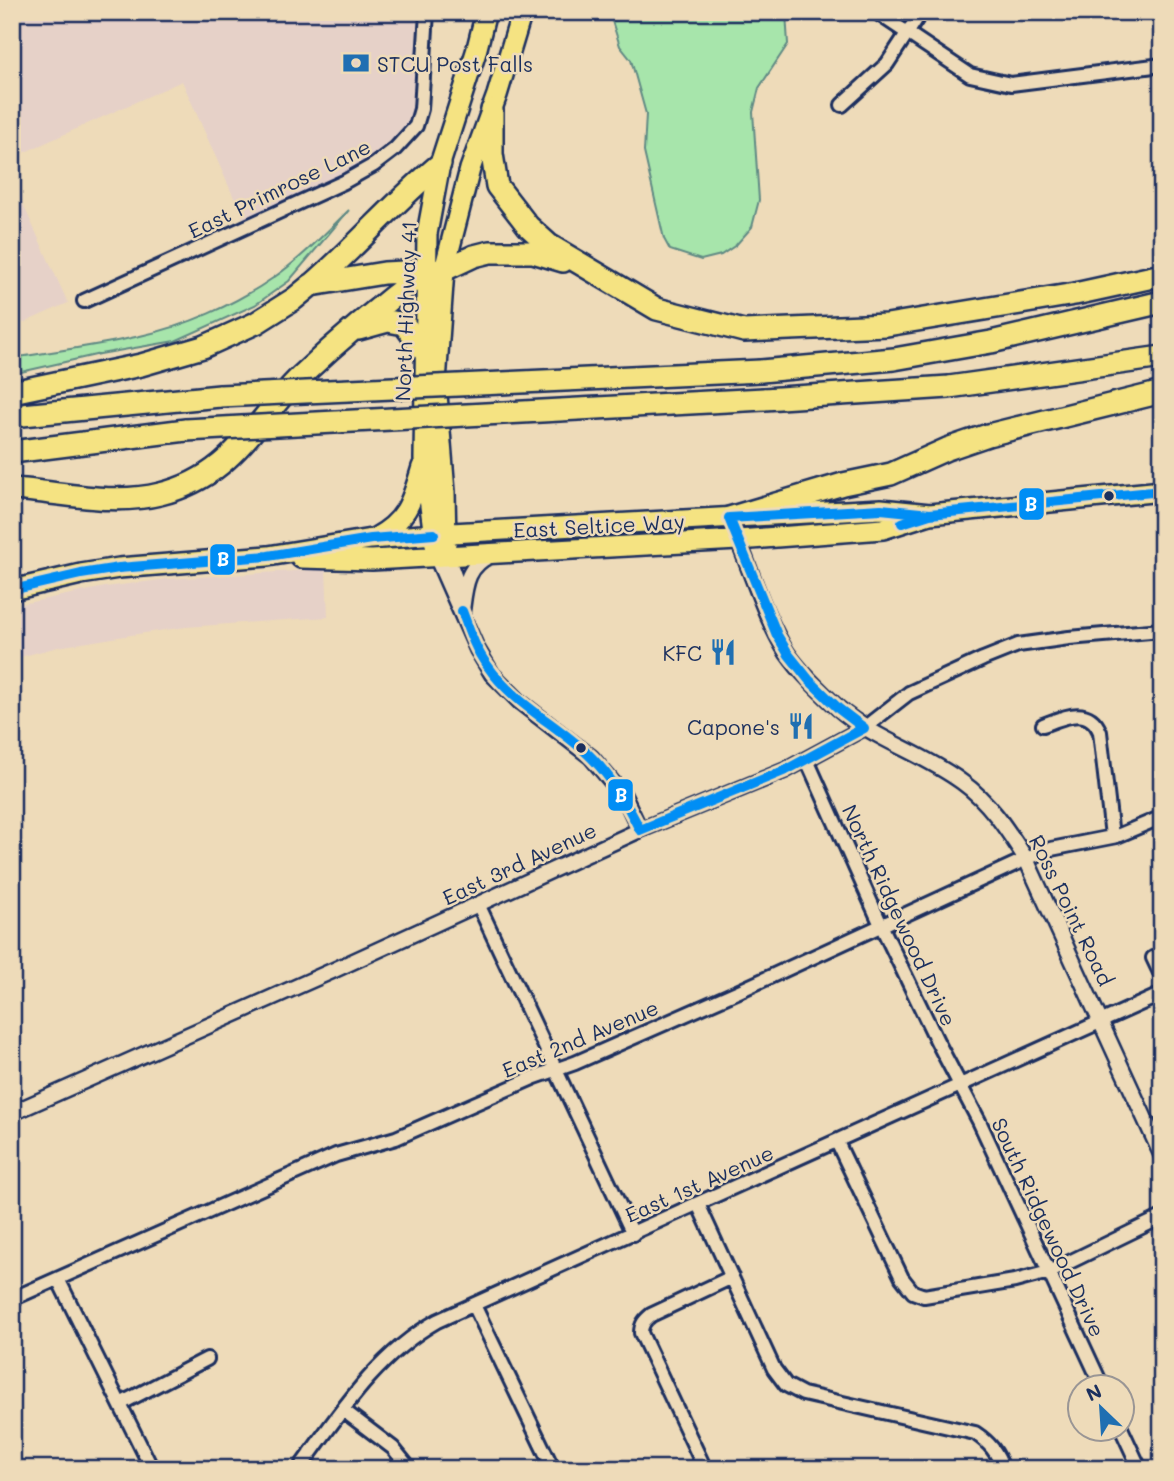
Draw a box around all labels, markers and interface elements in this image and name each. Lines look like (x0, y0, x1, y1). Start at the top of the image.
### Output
bank icon: STCU Post Falls (341, 48, 371, 78)
place label: STCU Post Falls (377, 50, 533, 77)
street label: East Primrose Lane (183, 132, 375, 244)
street label: North Highway 41 (388, 220, 422, 402)
line badge: B (1018, 487, 1045, 521)
unlabelled marker (1102, 489, 1116, 503)
text: B (1025, 491, 1037, 516)
street label: East Seltice Way (513, 507, 685, 543)
line badge: B (209, 543, 236, 576)
text: B (217, 546, 229, 571)
restaurant icon: KFC (708, 637, 738, 667)
place label: KFC (663, 639, 702, 666)
restaurant icon: Capone's (786, 711, 816, 741)
place label: Capone's (687, 713, 780, 740)
unlabelled marker (574, 741, 588, 755)
line badge: B (607, 778, 634, 812)
text: B (615, 782, 627, 807)
street label: North Ridgewood Drive (837, 800, 963, 1030)
street label: East 3rd Avenue (438, 816, 600, 910)
street label: Ross Point Road (1024, 830, 1120, 990)
street label: East 2nd Avenue (498, 993, 662, 1083)
street label: South Ridgewood Drive (986, 1113, 1112, 1341)
street label: East 1st Avenue (621, 1138, 777, 1228)
north arrow (1066, 1372, 1136, 1442)
text: N (1082, 1378, 1105, 1407)

